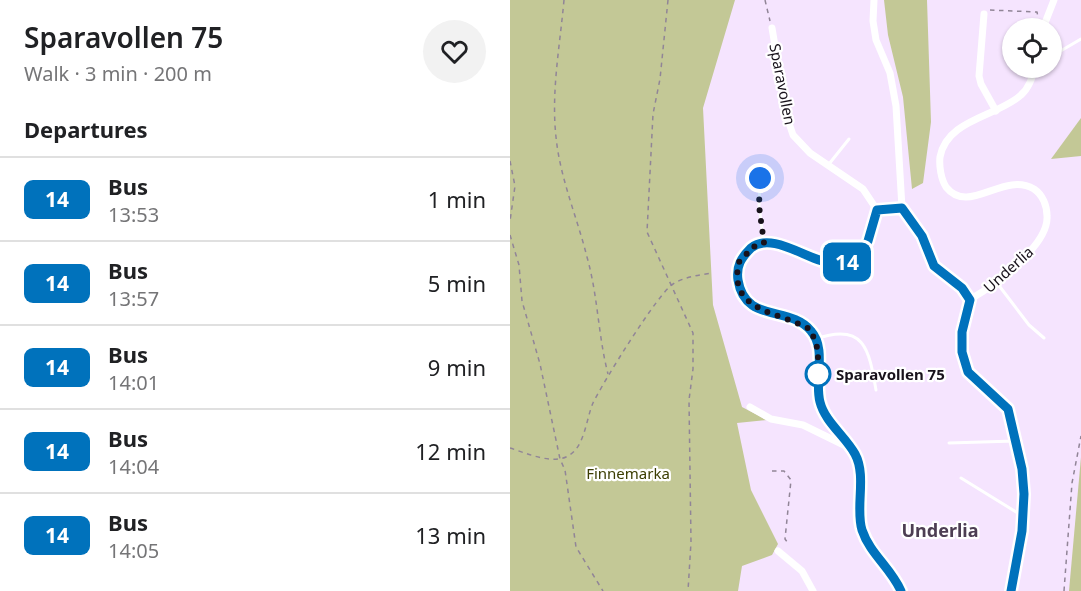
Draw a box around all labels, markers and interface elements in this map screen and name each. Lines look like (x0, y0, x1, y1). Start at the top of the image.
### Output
text: Sparavollen 75 (24, 18, 223, 56)
map controls (1002, 18, 1062, 78)
button: locate (1002, 18, 1062, 78)
button: heart (423, 20, 486, 83)
street label: Sparavollen (765, 42, 801, 126)
text: Walk · 3 min · 200 m (24, 60, 212, 87)
text: Departures (24, 114, 148, 144)
your location (745, 163, 775, 193)
text: Bus (108, 171, 148, 201)
text: 1 min (428, 184, 486, 214)
text: 14 (45, 185, 69, 213)
text: 13:53 (108, 201, 159, 228)
street label: Underlia (979, 241, 1037, 297)
line badge: 14 (820, 242, 874, 282)
text: 14 (835, 248, 859, 276)
text: Bus (108, 255, 148, 285)
text: 5 min (428, 268, 486, 298)
text: 14 (45, 269, 69, 297)
text: 13:57 (108, 285, 159, 312)
text: Bus (108, 339, 148, 369)
text: 9 min (428, 352, 486, 382)
text: 14 (45, 353, 69, 381)
marker: Sparavollen 75 (805, 361, 831, 387)
place label: Sparavollen 75 (836, 364, 945, 384)
text: 14:01 (108, 369, 159, 396)
text: Bus (108, 423, 148, 453)
text: 12 min (415, 436, 486, 466)
text: 14 (45, 437, 69, 465)
text: 14:04 (108, 453, 159, 480)
park label: Finnemarka (586, 463, 670, 483)
text: Bus (108, 507, 148, 537)
district label: Underlia (901, 518, 979, 542)
text: 13 min (415, 520, 486, 550)
text: 14 (45, 521, 69, 549)
text: 14:05 (108, 537, 159, 564)

